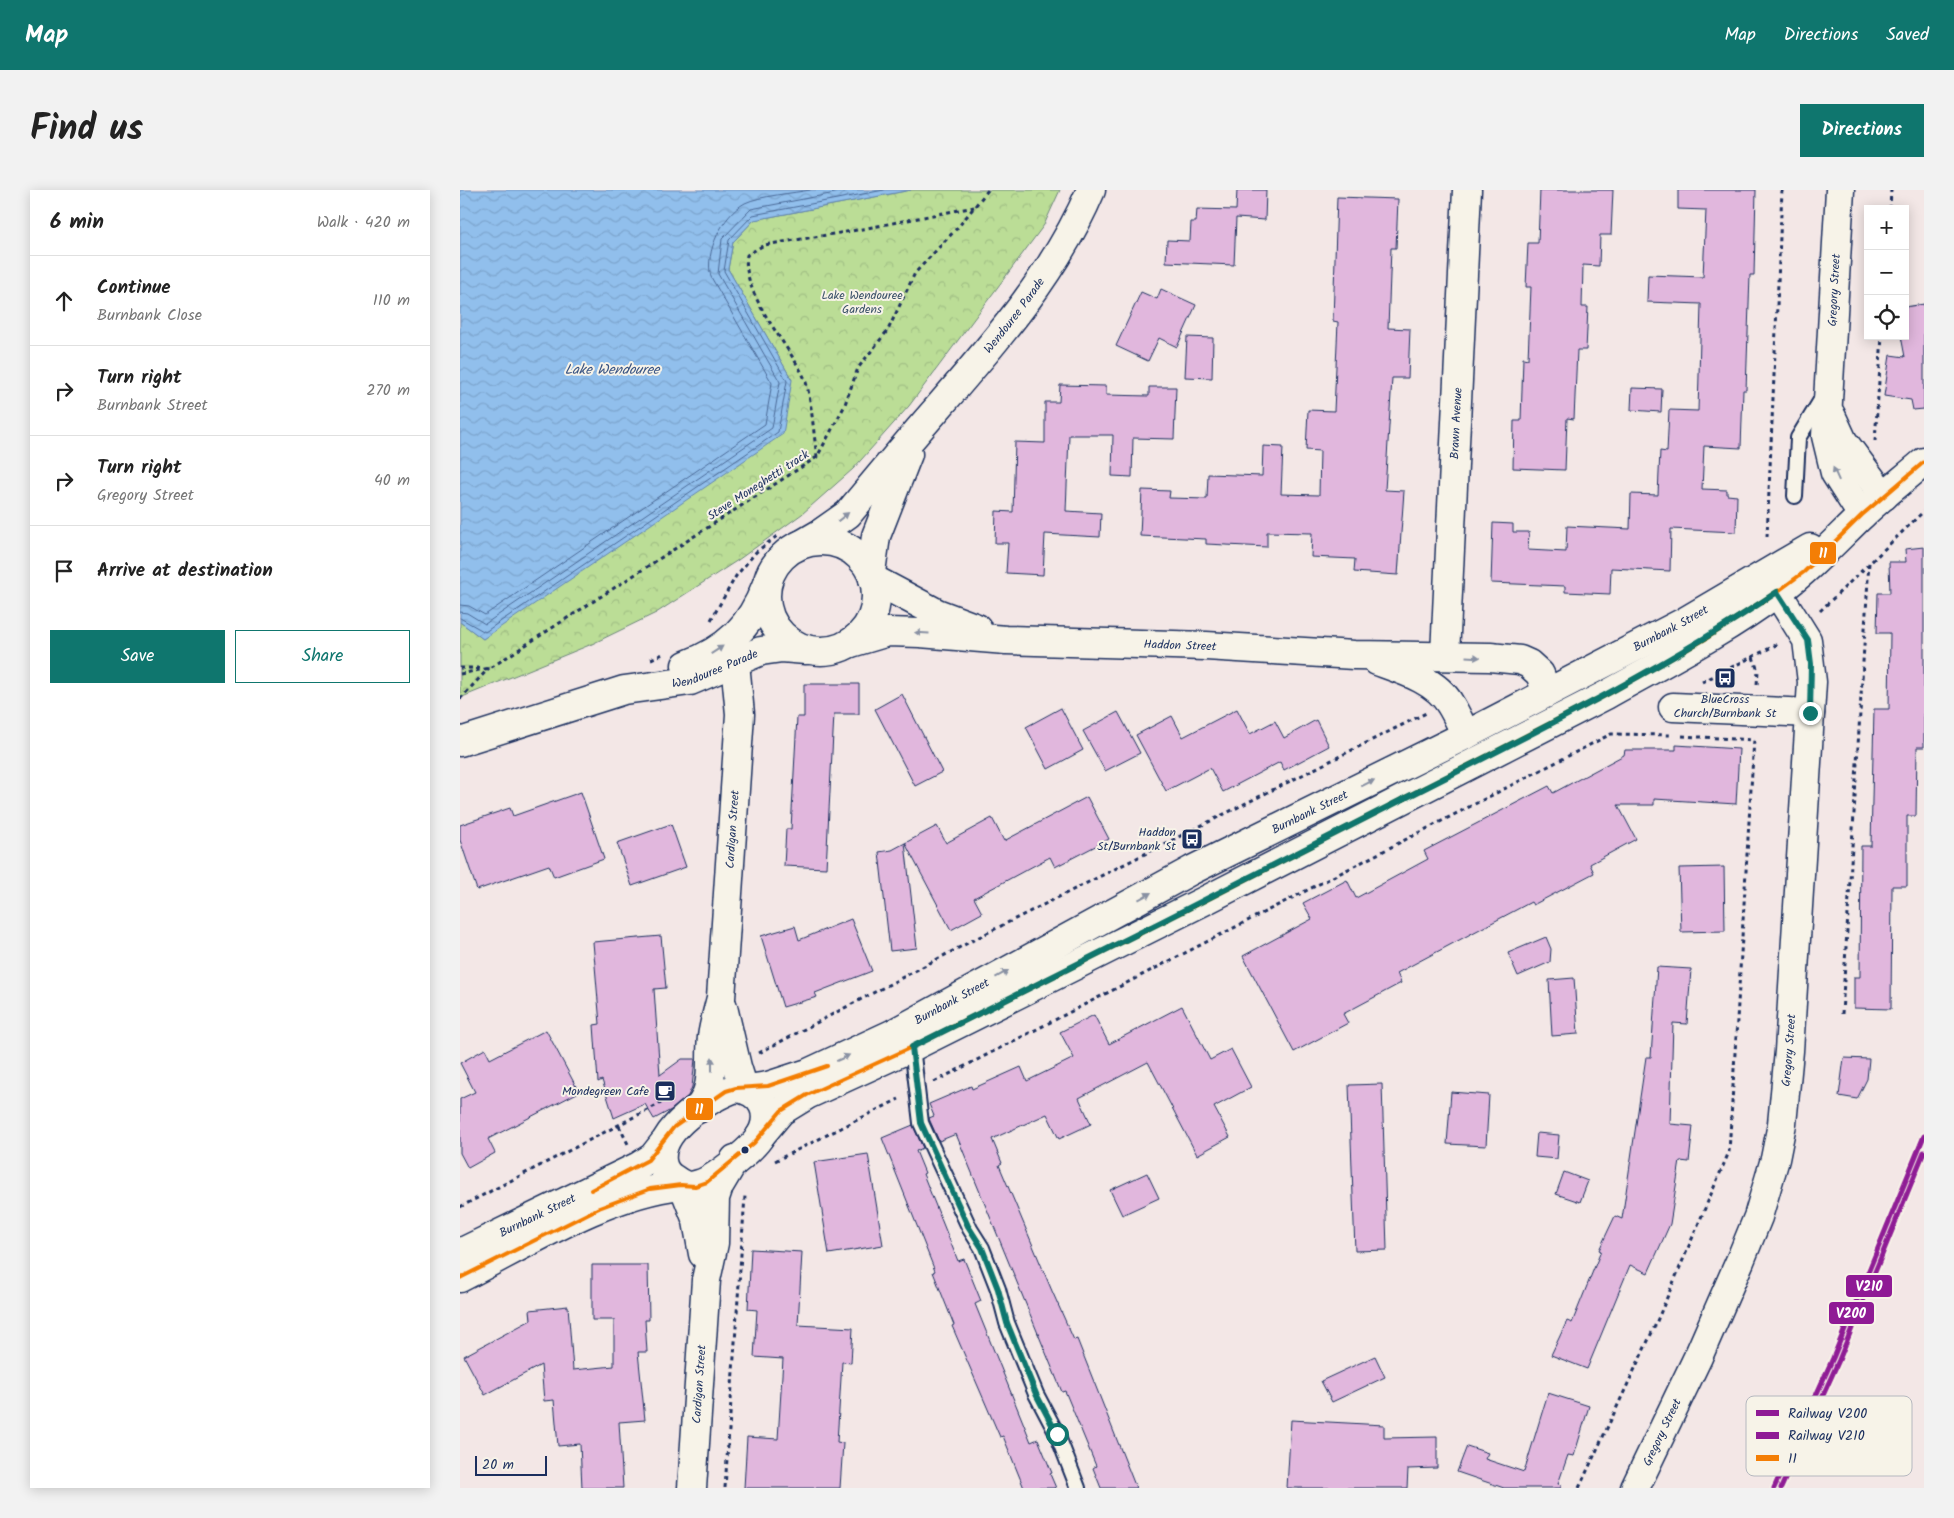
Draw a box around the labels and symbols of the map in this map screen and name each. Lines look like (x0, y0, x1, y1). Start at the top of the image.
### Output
street label: Gregory Street (1823, 253, 1846, 327)
street label: Wendouree Parade (979, 273, 1050, 358)
park label: Lake Wendouree Gardens (821, 286, 903, 319)
water label: Lake Wendouree (565, 359, 661, 381)
street label: Brawn Avenue (1445, 386, 1468, 460)
street label: Steve Moneghetti track (704, 445, 813, 526)
one-way arrow (1831, 467, 1839, 481)
one-way arrow (836, 512, 849, 523)
line badge: 11 (1809, 541, 1837, 565)
text: 11 (1819, 543, 1828, 565)
street label: Burnbank Street (1630, 600, 1712, 657)
one-way arrow (914, 629, 930, 637)
street label: Haddon Street (1143, 635, 1217, 657)
street label: Wendouree Parade (671, 644, 762, 693)
one-way arrow (710, 645, 723, 655)
one-way arrow (1465, 653, 1481, 661)
bus stop icon: BlueCross Church/Burnbank St (1713, 666, 1737, 690)
place label: BlueCross Church/Burnbank St (1674, 690, 1777, 723)
route end (1799, 702, 1822, 725)
one-way arrow (1361, 779, 1375, 787)
street label: Burnbank Street (1268, 785, 1352, 839)
street label: Cardigan Street (721, 789, 745, 869)
place label: Haddon St/Burnbank St (1097, 823, 1176, 856)
bus stop icon: Haddon St/Burnbank St (1180, 827, 1204, 851)
one-way arrow (1137, 892, 1152, 900)
one-way arrow (995, 970, 1009, 978)
street label: Burnbank Street (911, 973, 993, 1030)
street label: Gregory Street (1777, 1013, 1801, 1087)
one-way arrow (836, 1054, 850, 1062)
one-way arrow (708, 1055, 716, 1071)
cafe icon: Mondegreen Cafe (653, 1079, 677, 1103)
place label: Mondegreen Cafe (562, 1082, 650, 1101)
line badge: 11 (685, 1097, 714, 1121)
text: 11 (695, 1099, 704, 1121)
unlabelled marker (740, 1145, 750, 1155)
street label: Burnbank Street (496, 1189, 579, 1243)
line badge: V210 (1845, 1274, 1893, 1298)
text: V210 (1855, 1276, 1883, 1298)
line badge: V200 (1828, 1301, 1875, 1325)
text: V200 (1836, 1303, 1867, 1325)
street label: Cardigan Street (687, 1344, 712, 1424)
street label: Gregory Street (1638, 1395, 1687, 1469)
legend (1746, 1396, 1912, 1476)
text: Railway V200 (1788, 1403, 1867, 1425)
route start (1046, 1423, 1069, 1446)
text: Railway V210 (1788, 1425, 1865, 1447)
text: 11 (1788, 1448, 1797, 1470)
scale bar (475, 1453, 548, 1476)

